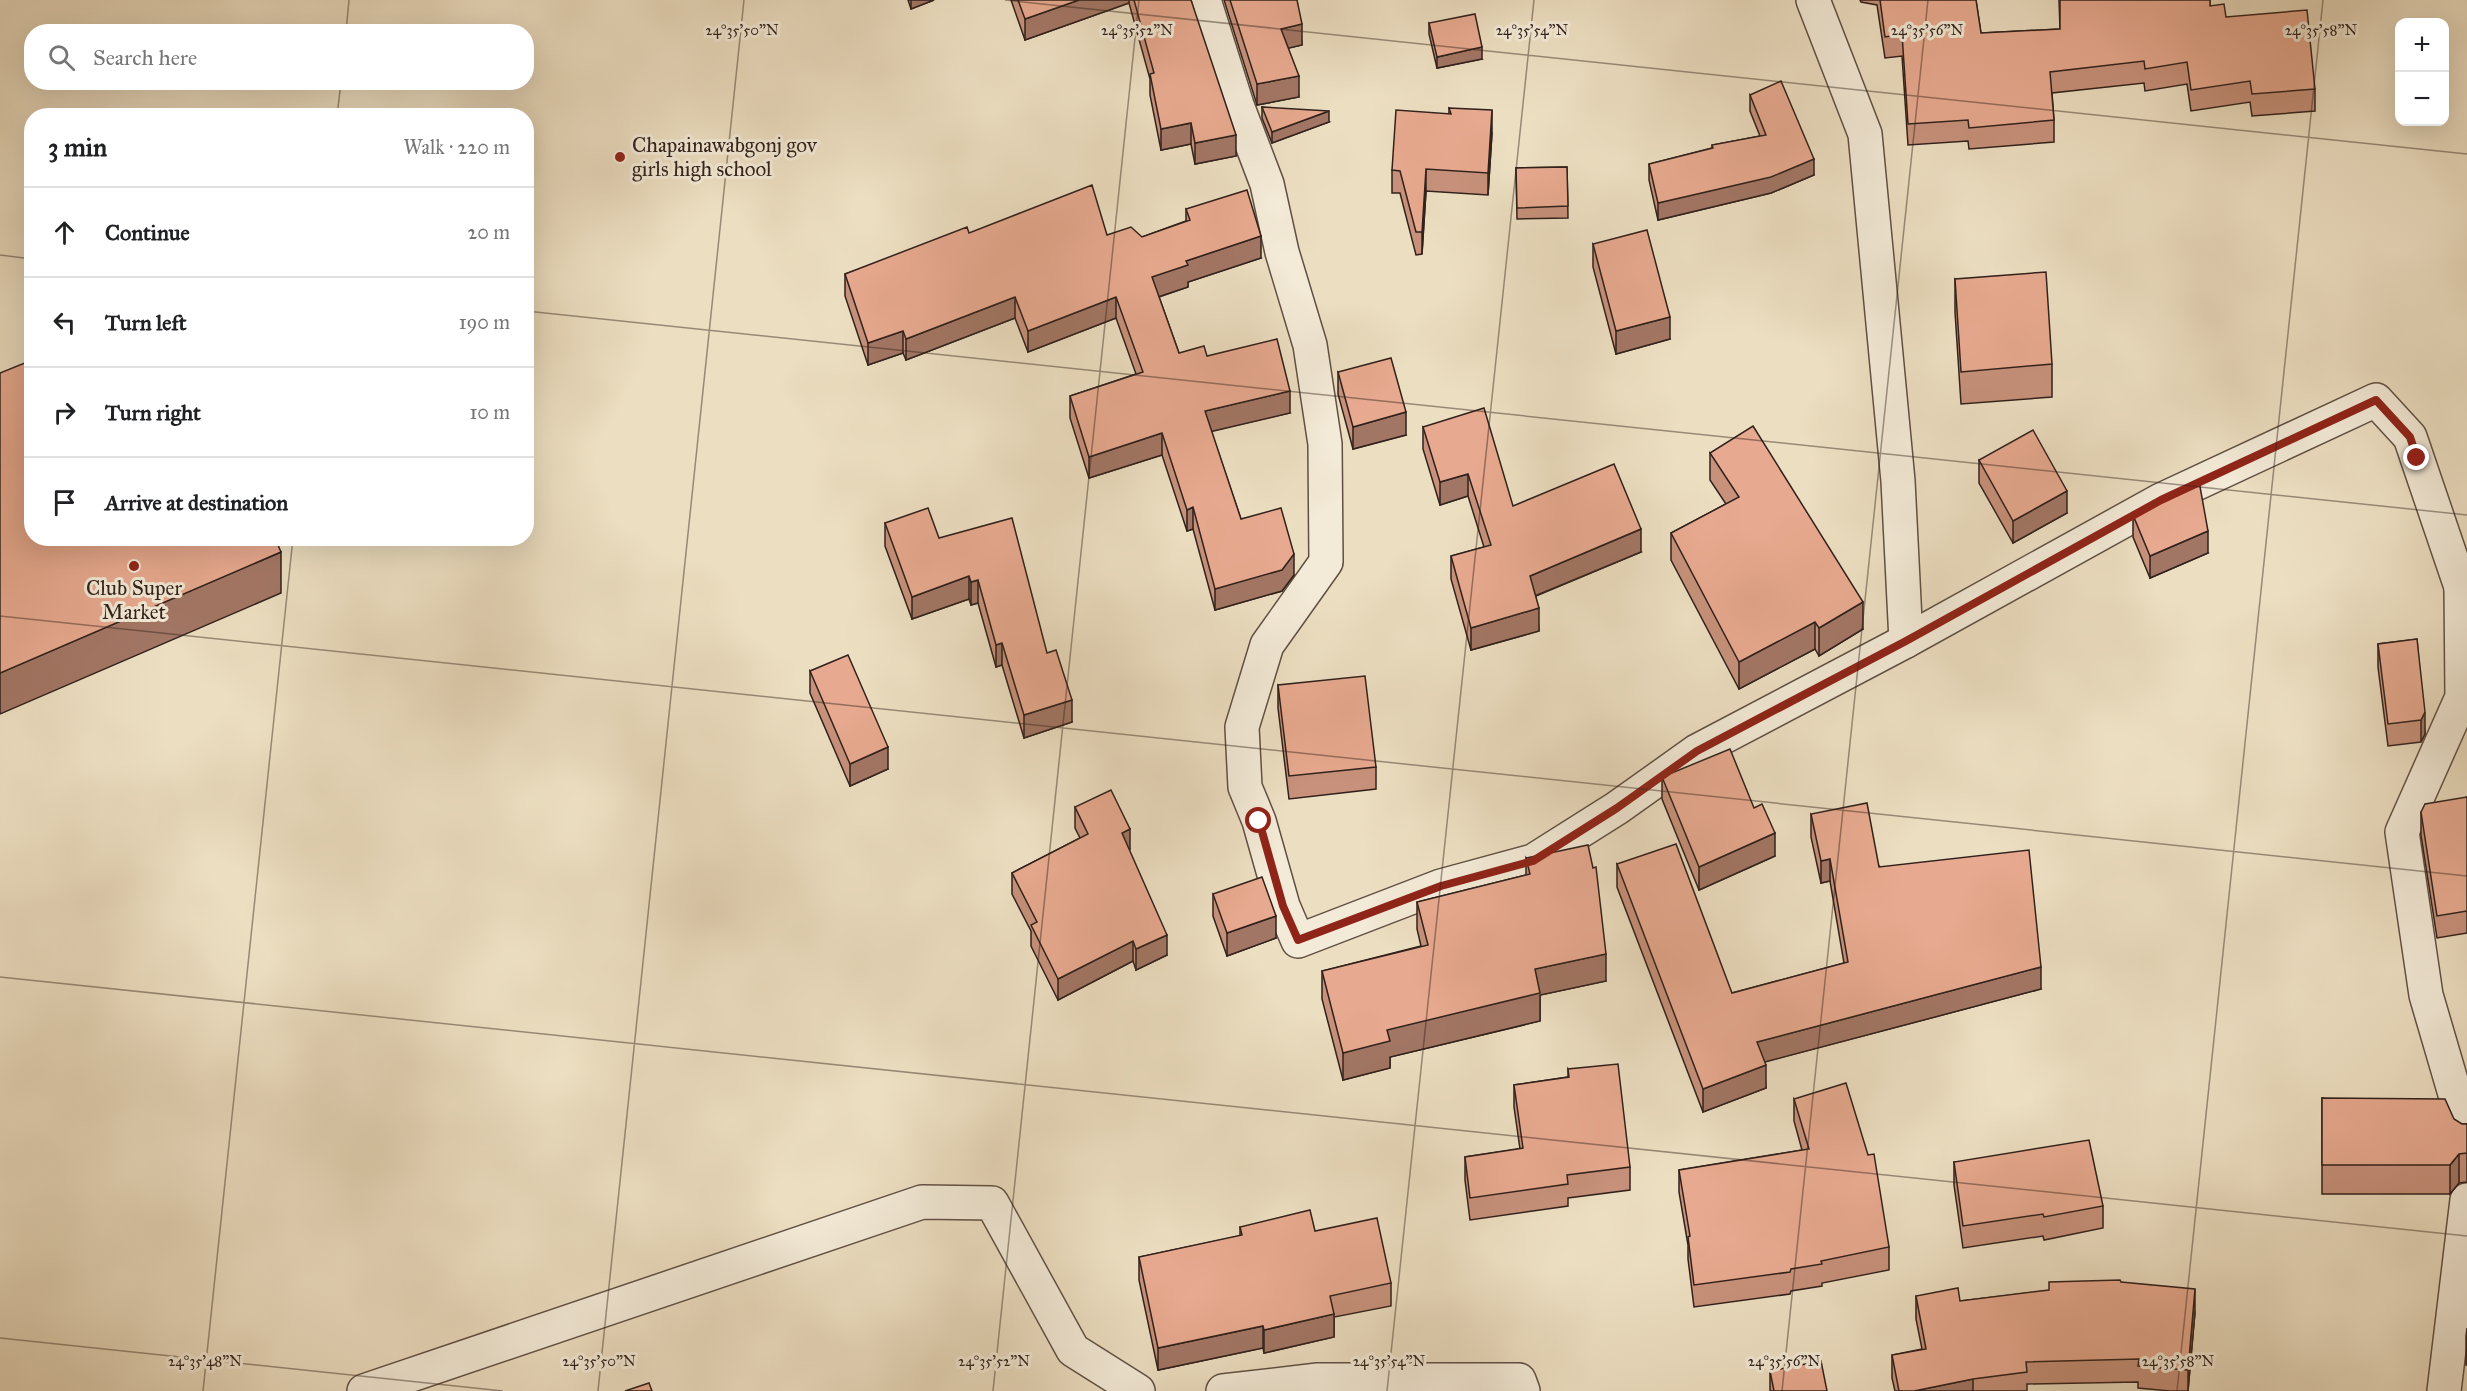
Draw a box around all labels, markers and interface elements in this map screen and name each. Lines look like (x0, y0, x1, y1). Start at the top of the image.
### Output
map controls (2395, 18, 2449, 126)
button: + (2395, 18, 2449, 72)
text: 24°35'50"N (705, 21, 779, 39)
text: 24°35'52"N (1101, 21, 1173, 39)
text: 24°35'54"N (1496, 21, 1569, 39)
text: 24°35'56"N (1891, 21, 1963, 39)
text: 24°35'58"N (2285, 21, 2358, 39)
search box (24, 24, 534, 90)
icon: search (45, 41, 78, 74)
text: Search here (93, 44, 197, 71)
button: − (2395, 72, 2449, 126)
text: 3 min (48, 131, 107, 163)
place label: Chapainawabgonj gov girls high school (632, 132, 818, 182)
text: Walk · 220 m (403, 135, 510, 159)
marker: Chapainawabgonj gov girls high school (613, 150, 627, 164)
icon: ahead (48, 216, 81, 249)
text: Continue (105, 219, 190, 246)
text: 20 m (467, 220, 510, 244)
icon: left (48, 306, 81, 339)
text: Turn left (105, 309, 187, 336)
text: 190 m (459, 310, 510, 334)
icon: right (48, 396, 81, 429)
text: Turn right (105, 399, 201, 426)
text: 10 m (469, 400, 510, 424)
route end (2403, 444, 2429, 470)
icon: arrive (48, 486, 81, 519)
text: Arrive at destination (105, 489, 288, 516)
marker: Club Super Market (127, 559, 141, 573)
place label: Club Super Market (86, 575, 182, 625)
route start (1245, 807, 1271, 833)
text: 24°35'48"N (168, 1352, 242, 1370)
text: 24°35'50"N (562, 1352, 636, 1370)
text: 24°35'52"N (958, 1352, 1030, 1370)
text: 24°35'54"N (1353, 1352, 1426, 1370)
text: 24°35'56"N (1748, 1352, 1820, 1370)
text: 24°35'58"N (2142, 1352, 2215, 1370)

